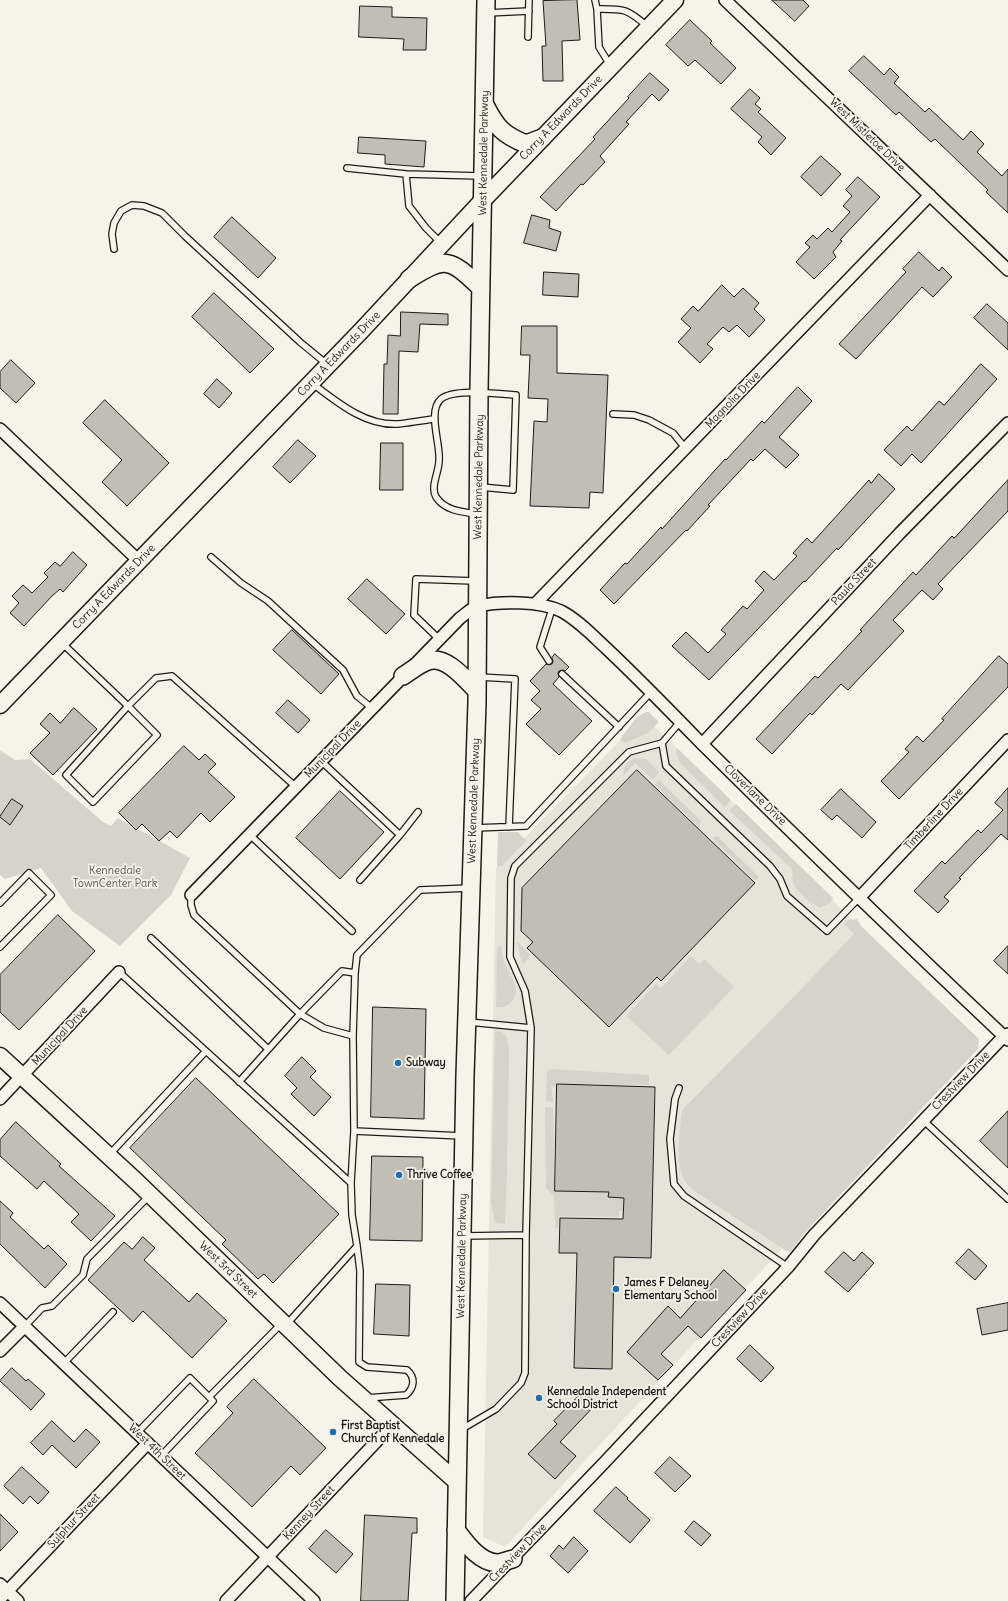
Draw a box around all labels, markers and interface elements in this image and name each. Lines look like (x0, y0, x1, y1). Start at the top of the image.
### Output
street label: Corry A Edwards Drive (517, 73, 605, 163)
street label: West Kennedale Parkway (476, 90, 492, 216)
street label: West Mistletoe Drive (827, 96, 907, 174)
street label: Corry A Edwards Drive (295, 309, 383, 399)
street label: Magnolia Drive (703, 369, 763, 431)
street label: West Kennedale Parkway (471, 414, 487, 540)
street label: Corry A Edwards Drive (70, 542, 158, 632)
street label: Paula Street (829, 556, 879, 608)
street label: Municipal Drive (302, 717, 364, 781)
street label: West Kennedale Parkway (465, 738, 483, 864)
street label: Cloverlane Drive (721, 762, 789, 828)
street label: Timberline Drive (902, 785, 966, 853)
park label: Kennedale TownCenter Park (73, 864, 157, 890)
street label: Municipal Drive (29, 1004, 91, 1068)
street label: Crestview Drive (930, 1049, 992, 1113)
place label: Subway (406, 1056, 446, 1070)
marker: Subway (393, 1058, 403, 1068)
place label: Thrive Coffee (407, 1168, 472, 1182)
marker: Thrive Coffee (394, 1170, 404, 1180)
street label: West Kennedale Parkway (454, 1193, 470, 1319)
street label: West 3rd Street (196, 1239, 260, 1301)
place label: James F Delaney Elementary School (624, 1276, 717, 1302)
marker: James F Delaney Elementary School (611, 1284, 621, 1294)
street label: Crestview Drive (709, 1285, 771, 1351)
place label: Kennedale Independent School District (547, 1385, 666, 1411)
marker: Kennedale Independent School District (534, 1393, 544, 1403)
place label: First Baptist Church of Kennedale (341, 1419, 444, 1445)
street label: West 4th Street (125, 1421, 189, 1483)
marker: First Baptist Church of Kennedale (328, 1427, 338, 1437)
street label: Kenney Street (281, 1483, 337, 1543)
street label: Sulphur Street (45, 1491, 103, 1551)
street label: Crestview Drive (487, 1521, 549, 1585)

